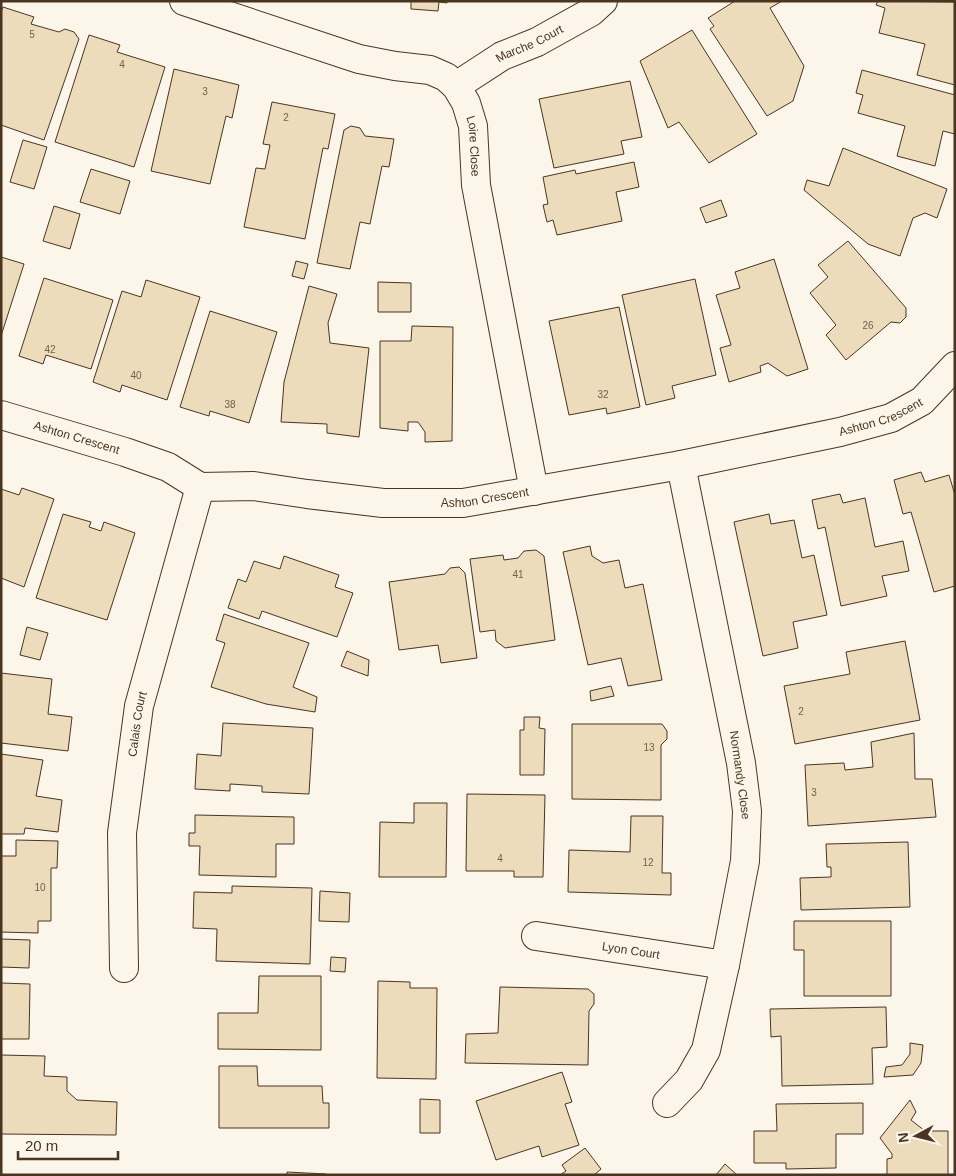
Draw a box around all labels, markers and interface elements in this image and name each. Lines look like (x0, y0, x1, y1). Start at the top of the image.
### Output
street label: Marche Court (493, 22, 566, 65)
house number: 5 (29, 29, 35, 40)
house number: 4 (119, 59, 125, 70)
house number: 3 (202, 86, 208, 97)
house number: 2 (283, 112, 289, 123)
street label: Loire Close (463, 114, 483, 177)
house number: 26 (862, 320, 874, 331)
house number: 42 (44, 344, 56, 355)
house number: 40 (130, 370, 142, 381)
house number: 32 (597, 389, 609, 400)
street label: Ashton Crescent (837, 395, 926, 439)
house number: 38 (224, 399, 236, 410)
street label: Ashton Crescent (32, 418, 122, 457)
street label: Ashton Crescent (441, 485, 530, 510)
house number: 41 (512, 569, 524, 580)
street label: Calais Court (125, 689, 150, 758)
house number: 2 (798, 706, 804, 717)
street label: Normandy Close (727, 730, 753, 821)
house number: 13 (643, 742, 655, 753)
house number: 3 (811, 787, 817, 798)
house number: 4 (497, 853, 503, 864)
house number: 12 (642, 857, 654, 868)
house number: 10 (34, 882, 46, 893)
street label: Lyon Court (601, 939, 661, 962)
north arrow (891, 1111, 941, 1161)
scale bar (18, 1128, 118, 1160)
text: N (895, 1132, 912, 1144)
text: 20 m (25, 1137, 58, 1154)

